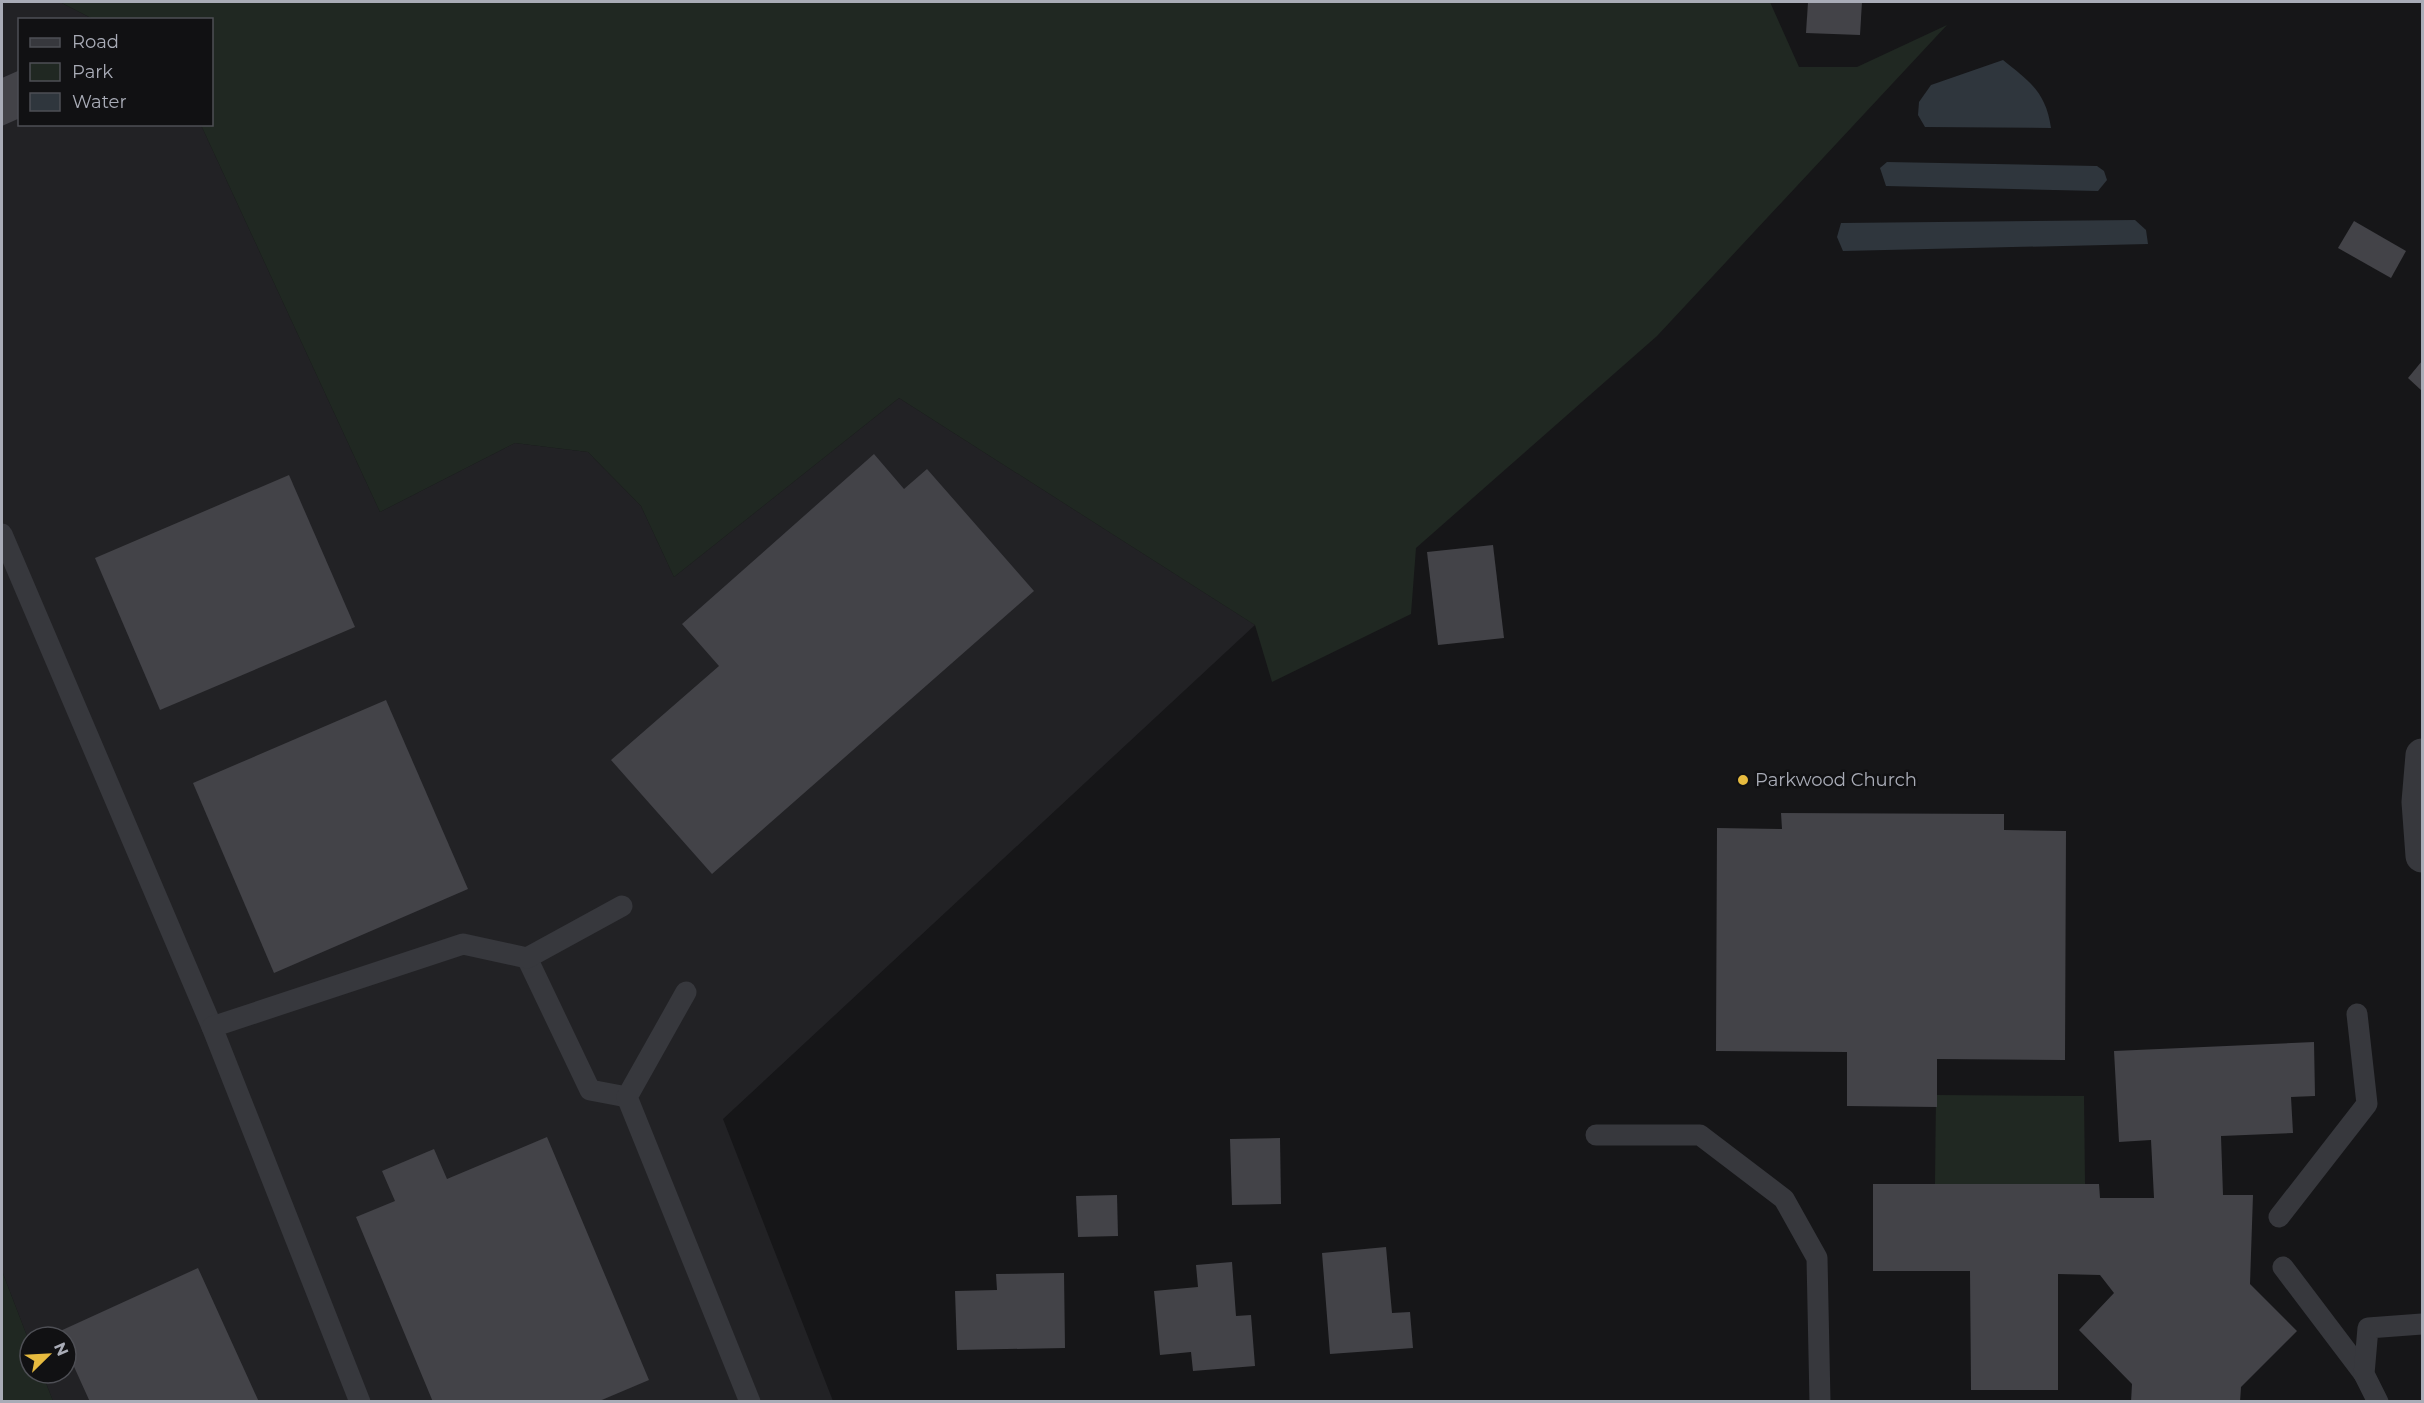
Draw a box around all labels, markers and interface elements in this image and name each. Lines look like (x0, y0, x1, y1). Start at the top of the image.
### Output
legend (18, 18, 213, 126)
text: Road (72, 31, 119, 53)
text: Park (72, 61, 113, 83)
text: Water (72, 91, 127, 113)
place label: Parkwood Church (1755, 769, 1917, 791)
marker: Parkwood Church (1736, 773, 1750, 787)
north arrow (18, 1325, 78, 1385)
text: N (50, 1339, 73, 1359)

